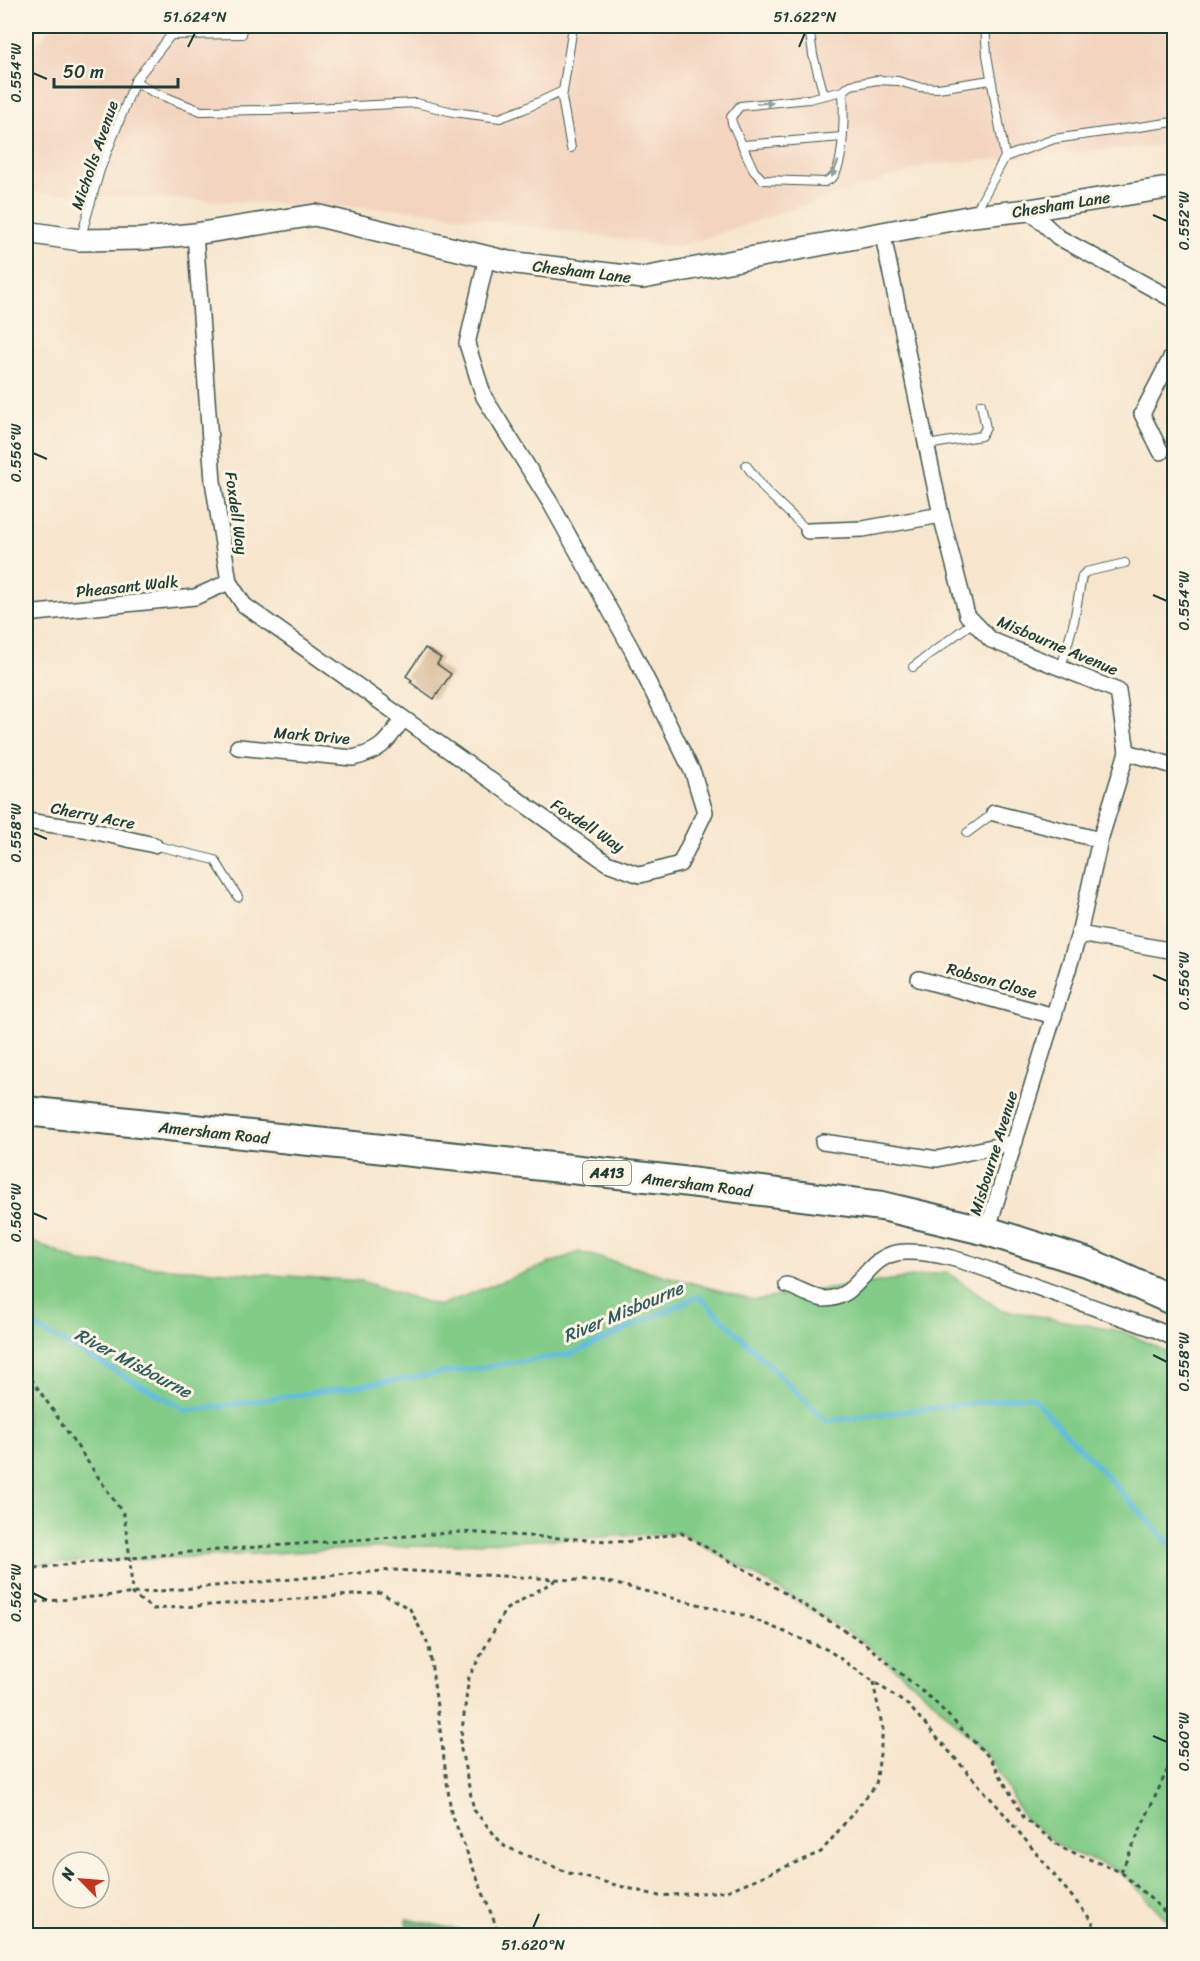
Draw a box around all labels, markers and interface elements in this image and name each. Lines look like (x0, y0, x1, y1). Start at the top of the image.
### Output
text: 51.624°N (163, 4, 227, 30)
text: 51.622°N (774, 4, 837, 30)
text: 0.554°W (3, 43, 29, 103)
scale bar (54, 51, 178, 89)
text: 50 m (63, 56, 104, 88)
street label: Micholls Avenue (62, 96, 127, 214)
one-way arrow (755, 98, 774, 108)
one-way arrow (830, 160, 840, 178)
street label: Chesham Lane (1010, 182, 1112, 227)
text: 0.552°W (1171, 191, 1197, 250)
street label: Chesham Lane (531, 251, 633, 292)
text: 0.556°W (3, 423, 29, 482)
street label: Foxdell Way (216, 470, 257, 557)
street label: Pheasant Walk (74, 567, 180, 606)
text: 0.554°W (1171, 571, 1197, 631)
street label: Misbourne Avenue (993, 607, 1123, 684)
street label: Mark Drive (273, 718, 351, 753)
street label: Foxdell Way (545, 790, 631, 861)
street label: Cherry Acre (48, 793, 138, 838)
text: 0.558°W (3, 803, 29, 863)
text: 0.556°W (1171, 951, 1197, 1010)
street label: Robson Close (943, 954, 1041, 1007)
street label: Misbourne Avenue (961, 1087, 1026, 1219)
street label: Amersham Road (156, 1112, 272, 1153)
road number: A413 (583, 1161, 631, 1185)
street label: Amersham Road (639, 1163, 755, 1206)
text: 0.560°W (3, 1183, 29, 1243)
water label: River Misbourne (558, 1271, 690, 1352)
water label: River Misbourne (69, 1319, 199, 1408)
text: 0.558°W (1171, 1332, 1197, 1392)
text: 0.562°W (3, 1563, 29, 1622)
text: 0.560°W (1171, 1712, 1197, 1772)
north arrow (51, 1850, 111, 1910)
text: N (52, 1862, 84, 1886)
text: 51.620°N (501, 1932, 565, 1958)

